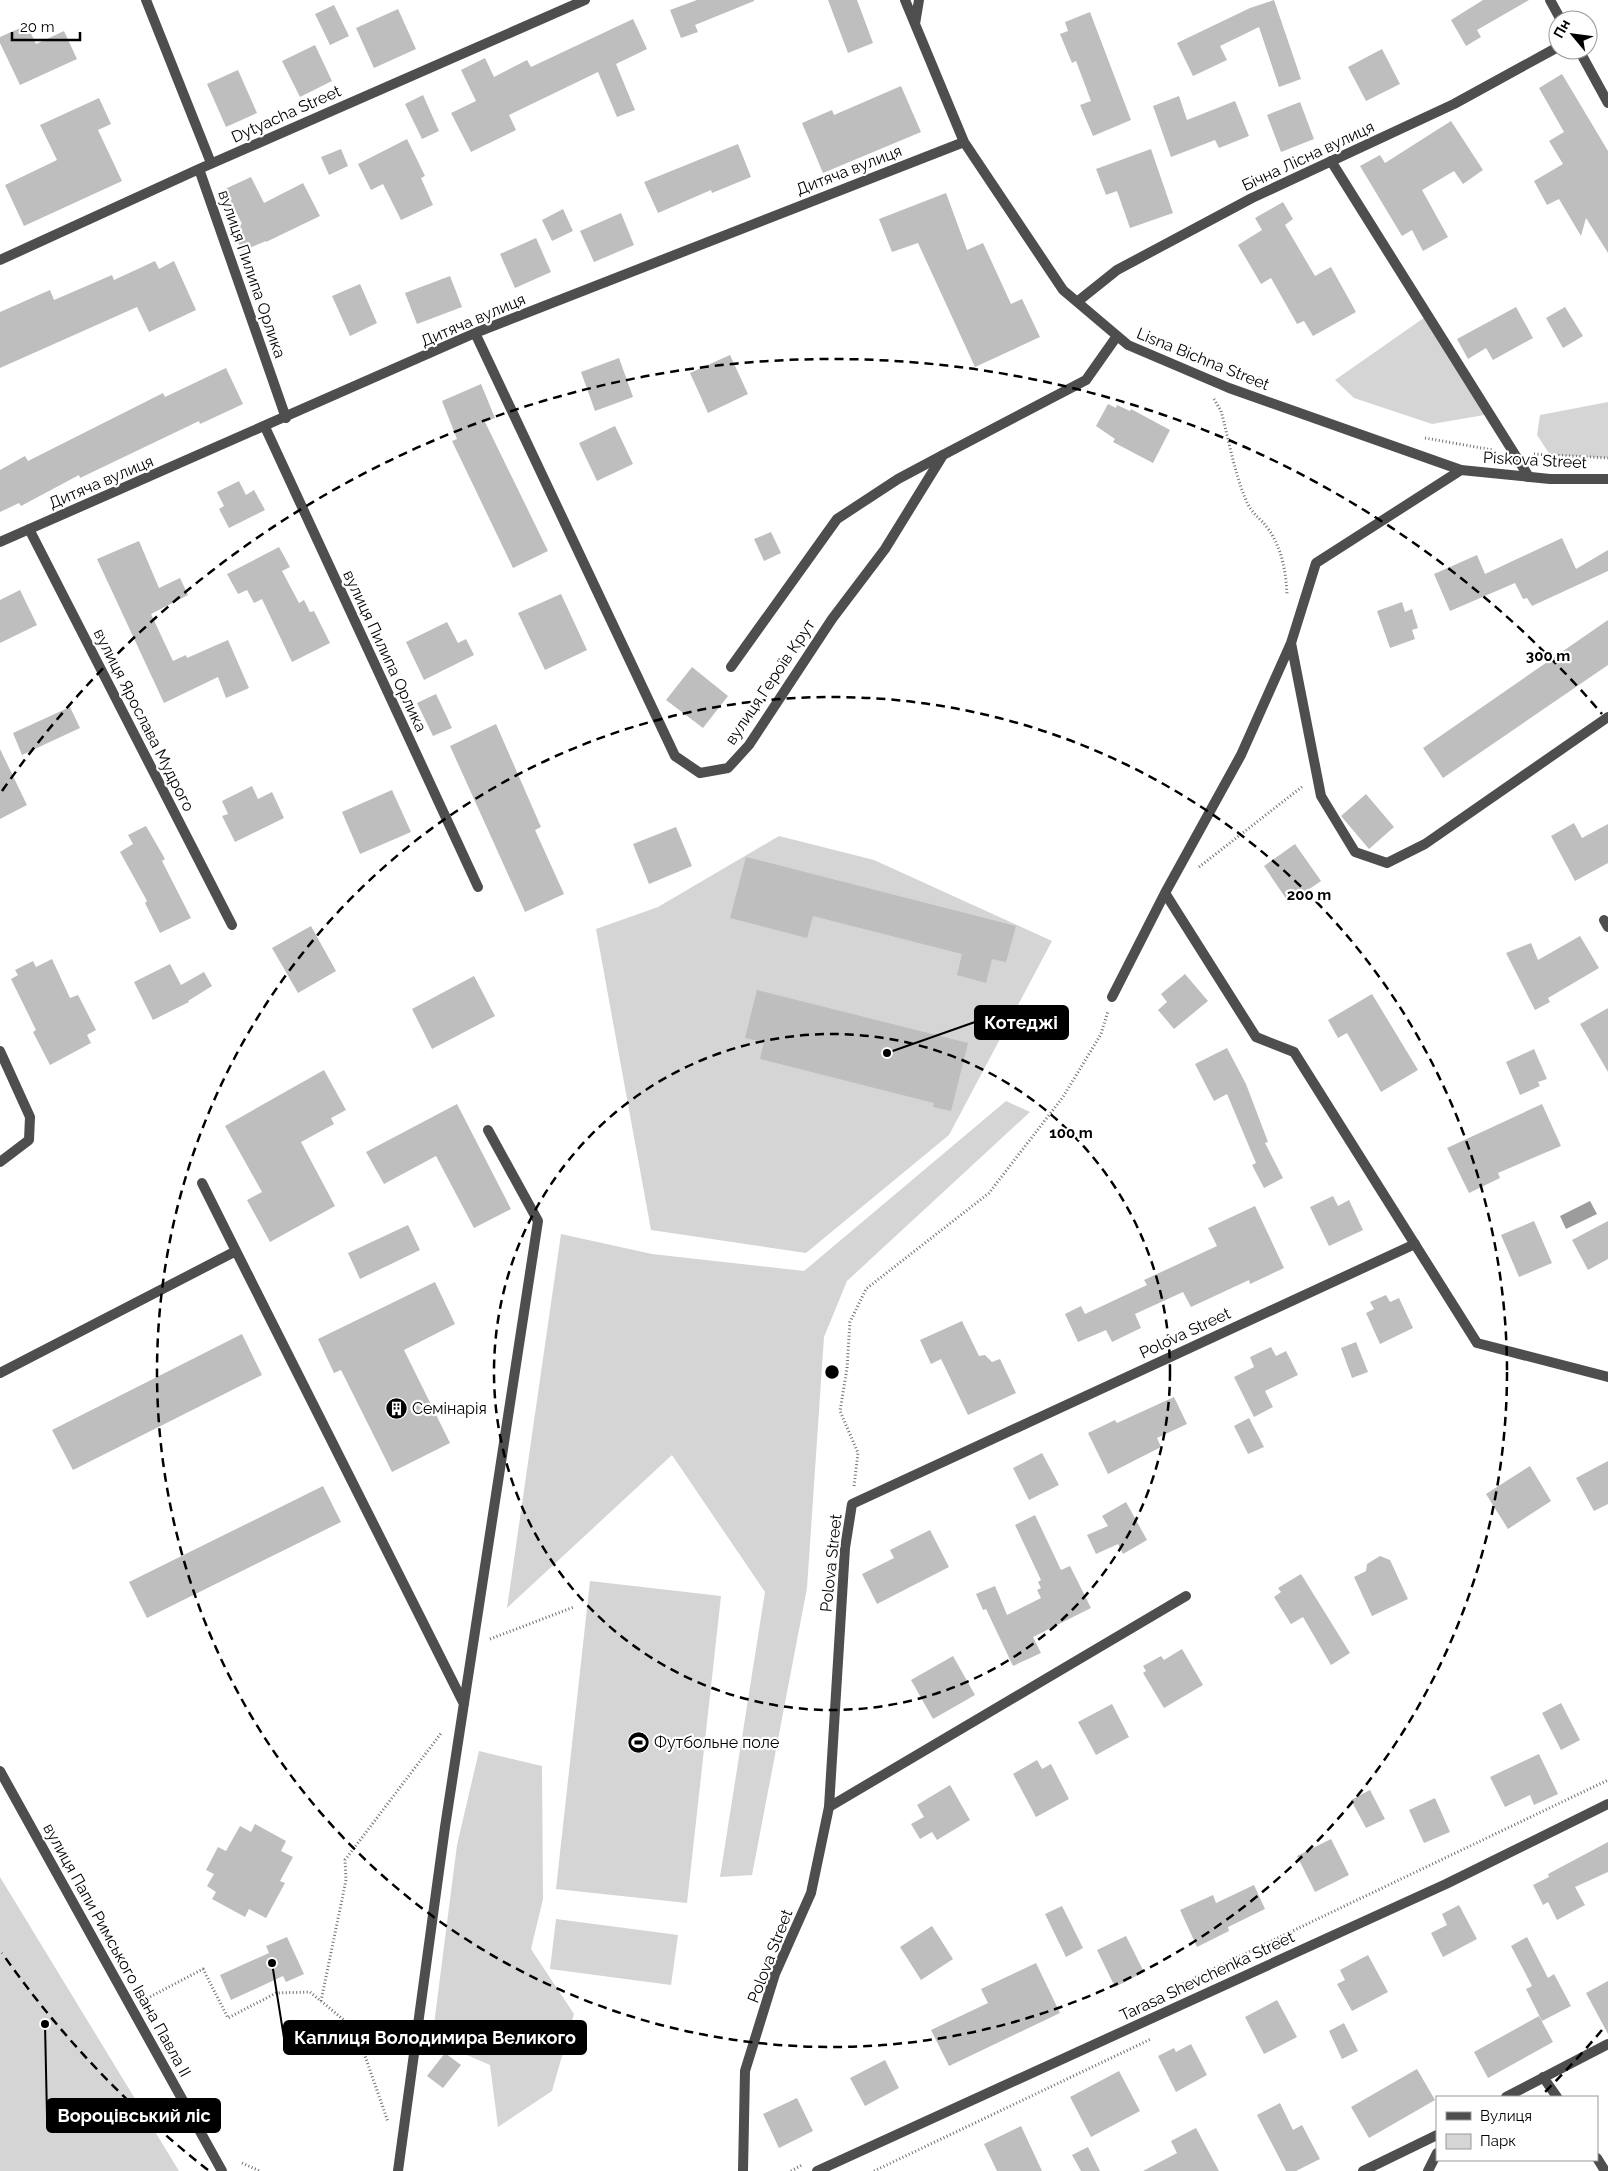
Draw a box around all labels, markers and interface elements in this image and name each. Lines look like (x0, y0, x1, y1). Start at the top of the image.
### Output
scale bar (12, 10, 80, 42)
north arrow (1548, 10, 1598, 60)
text: Пн (1550, 17, 1573, 41)
text: 20 m (20, 18, 55, 36)
street label: Dytyacha Street (228, 81, 344, 147)
street label: Бічна Лісна вулиця (1239, 117, 1377, 195)
street label: Дитяча вулиця (793, 141, 905, 199)
street label: вулиця Пилипа Орлика (214, 188, 290, 360)
street label: Дитяча вулиця (418, 289, 528, 351)
street label: Lisna Bichna Street (1134, 324, 1273, 395)
street label: Piskova Street (1483, 448, 1588, 472)
street label: Дитяча вулиця (46, 451, 156, 513)
street label: вулиця Пилипа Орлика (339, 567, 431, 735)
street label: вулиця Героїв Крут (721, 616, 819, 748)
street label: вулиця Ярослава Мудрого (90, 626, 198, 814)
text: 300 m (1526, 647, 1570, 665)
text: 200 m (1287, 886, 1331, 904)
callout: Котеджі (975, 1006, 1068, 1039)
text: Котеджі (984, 1012, 1058, 1033)
text: 100 m (1049, 1124, 1093, 1142)
street label: Polova Street (1136, 1303, 1234, 1362)
centre of rings (823, 1363, 841, 1381)
building icon: Семінарія (384, 1396, 408, 1420)
place label: Семінарія (412, 1399, 487, 1418)
street label: Polova Street (816, 1512, 846, 1613)
sports icon: Футбольне поле (626, 1730, 650, 1754)
place label: Футбольне поле (654, 1733, 779, 1752)
street label: вулиця Папи Римського Івана Павла ІІ (39, 1820, 195, 2080)
street label: Polova Street (744, 1906, 797, 2005)
street label: Tarasa Shevchenka Street (1117, 1927, 1298, 2025)
callout: Каплиця Володимира Великого (284, 2021, 586, 2054)
text: Каплиця Володимира Великого (294, 2027, 576, 2048)
legend (1436, 2096, 1598, 2161)
callout: Вороцівський ліс (47, 2099, 220, 2132)
text: Вороцівський ліс (57, 2105, 211, 2126)
text: Вулиця (1480, 2107, 1532, 2125)
text: Парк (1480, 2132, 1516, 2150)

